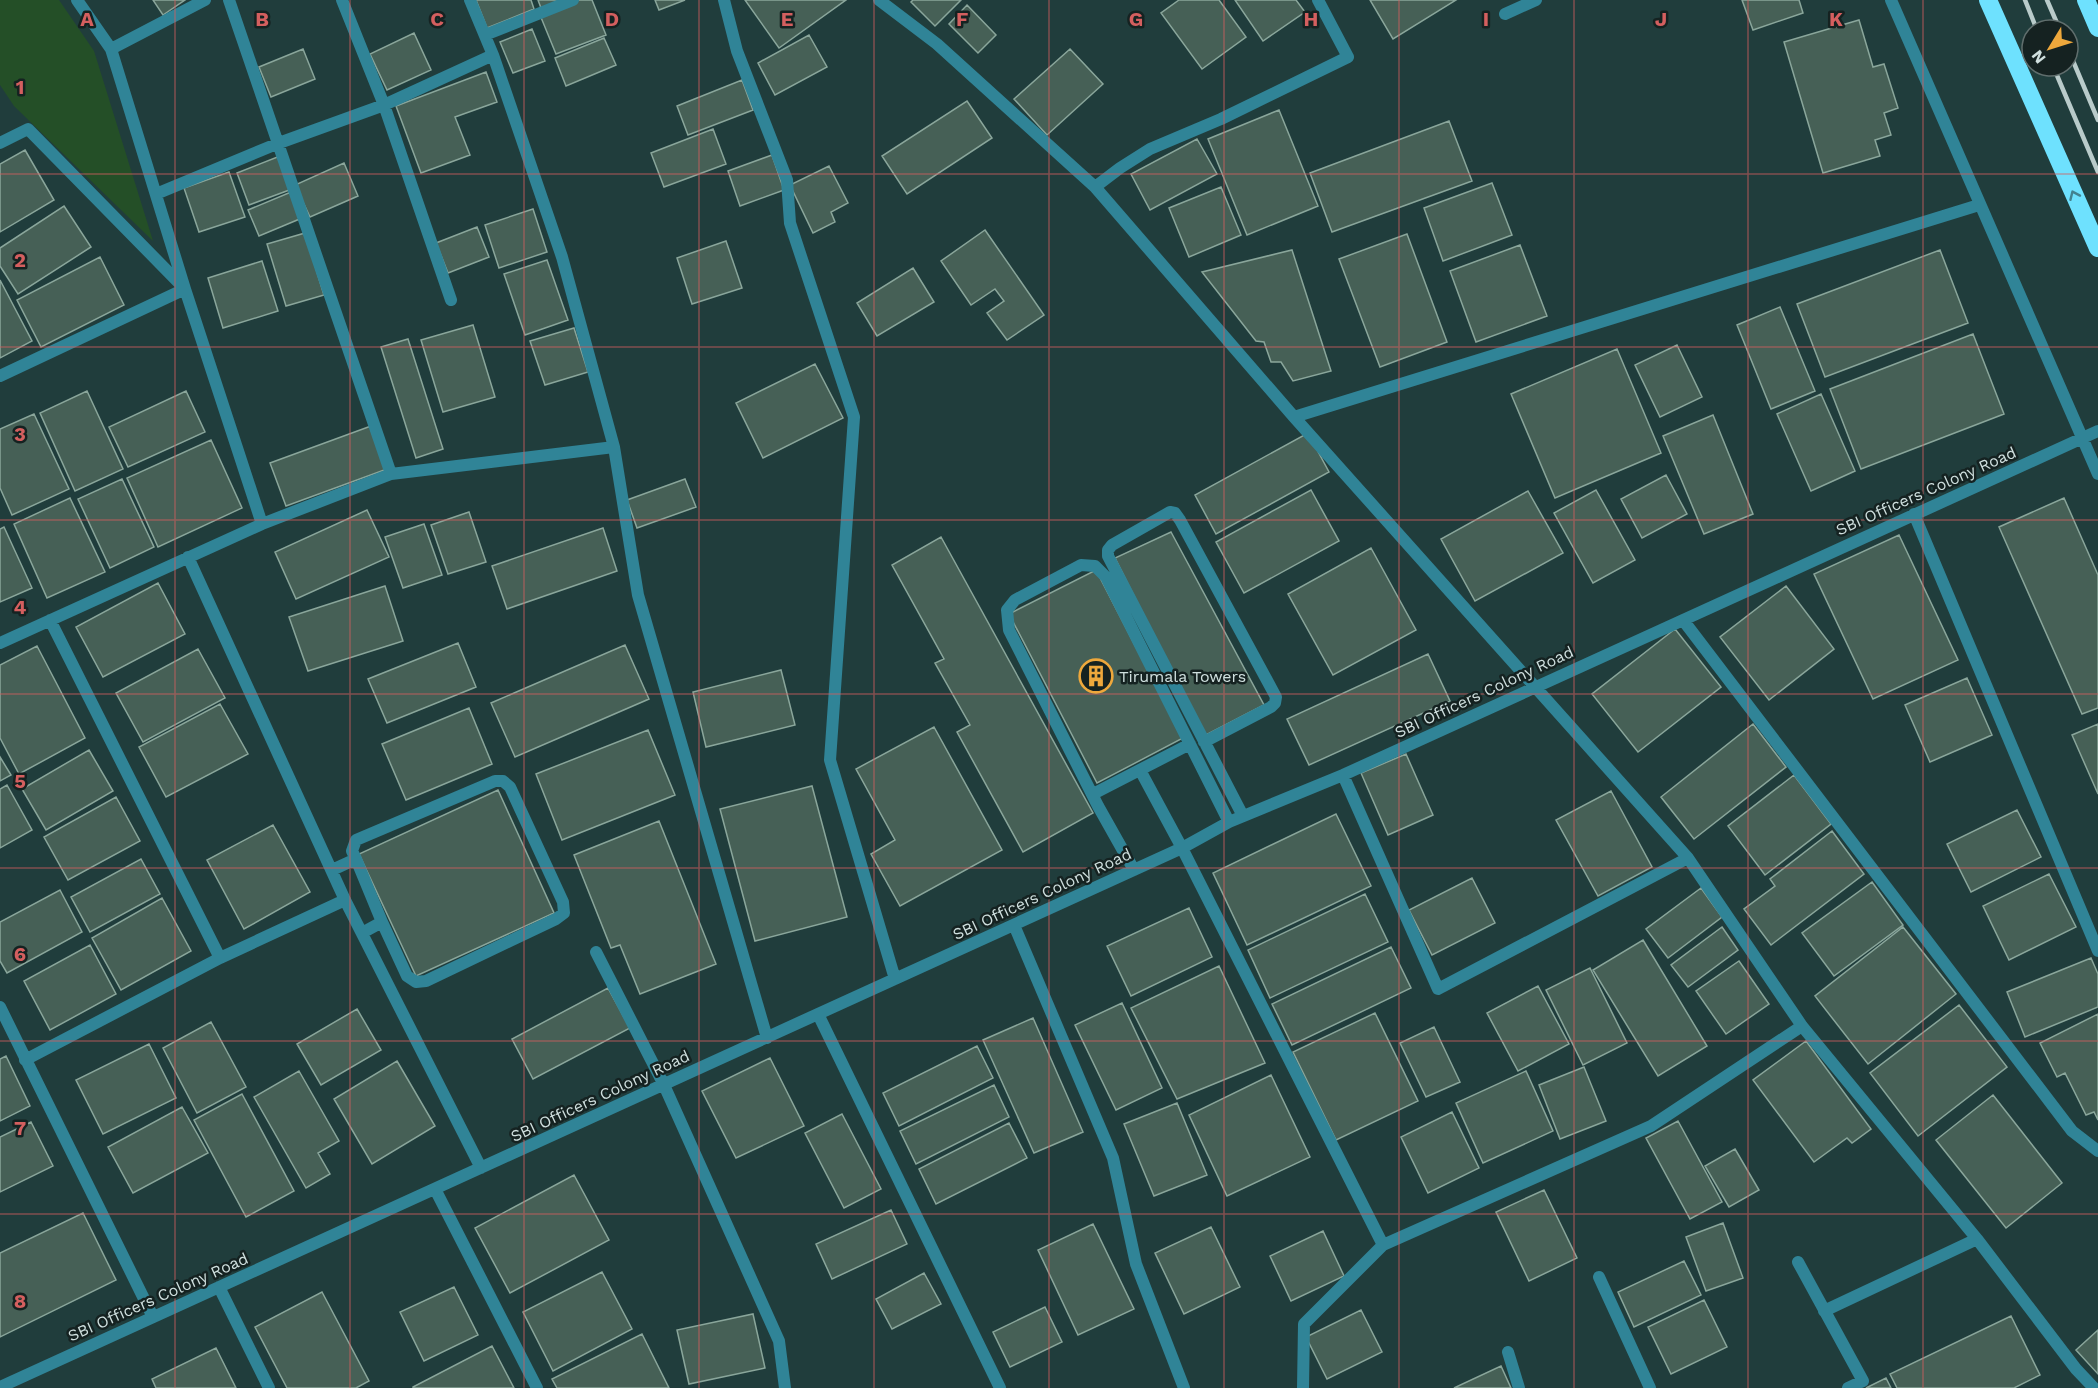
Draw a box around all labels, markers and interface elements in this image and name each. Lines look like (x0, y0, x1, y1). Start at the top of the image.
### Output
text: A (80, 7, 94, 31)
text: B (255, 7, 269, 31)
text: C (430, 7, 444, 31)
text: D (605, 7, 619, 31)
text: E (781, 7, 793, 31)
text: F (956, 7, 968, 31)
text: G (1129, 7, 1143, 31)
text: H (1304, 7, 1318, 31)
text: I (1483, 7, 1489, 31)
text: J (1655, 7, 1667, 31)
text: K (1829, 7, 1843, 31)
north arrow (2020, 18, 2080, 78)
text: N (2027, 46, 2050, 67)
text: 1 (16, 75, 24, 99)
one-way arrow (2070, 190, 2082, 201)
text: 2 (14, 248, 26, 272)
text: 3 (14, 422, 26, 446)
street label: SBI Officers Colony Road (1833, 443, 2019, 539)
text: 4 (14, 595, 27, 619)
street label: SBI Officers Colony Road (1392, 642, 1576, 742)
building icon: Tirumala Towers (1078, 658, 1114, 694)
place label: Tirumala Towers (1119, 667, 1246, 686)
text: 5 (14, 769, 26, 793)
street label: SBI Officers Colony Road (950, 844, 1134, 944)
text: 6 (14, 942, 26, 966)
street label: SBI Officers Colony Road (508, 1046, 692, 1146)
text: 7 (14, 1116, 26, 1140)
street label: SBI Officers Colony Road (65, 1249, 251, 1345)
text: 8 (14, 1289, 26, 1313)

